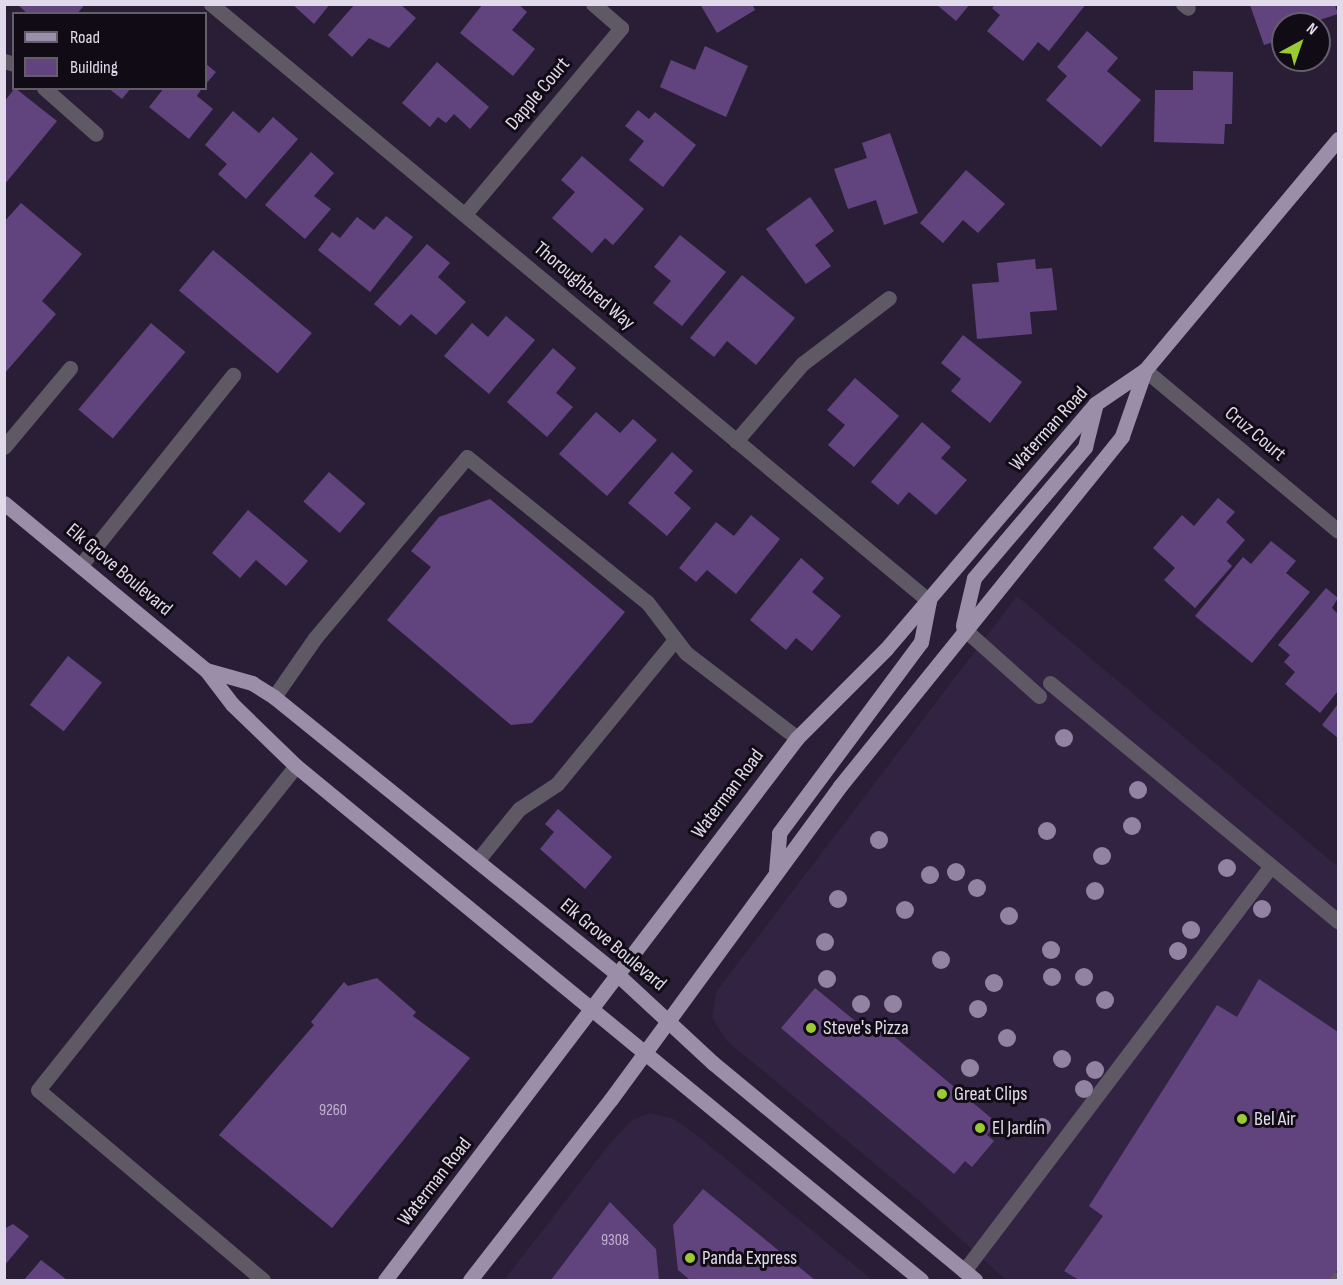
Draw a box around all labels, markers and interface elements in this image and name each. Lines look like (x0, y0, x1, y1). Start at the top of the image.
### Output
legend (12, 12, 207, 90)
north arrow (1271, 12, 1331, 72)
text: N (1302, 19, 1321, 39)
text: Road (70, 27, 100, 48)
street label: Dapple Court (501, 53, 575, 135)
text: Building (70, 57, 118, 78)
street label: Thoroughbred Way (529, 237, 639, 335)
street label: Waterman Road (1005, 382, 1093, 476)
street label: Cruz Court (1220, 402, 1290, 466)
street label: Elk Grove Boulevard (61, 519, 177, 621)
street label: Waterman Road (687, 745, 769, 843)
street label: Elk Grove Boulevard (555, 894, 671, 996)
place label: Steve's Pizza (823, 1016, 909, 1040)
marker: Steve's Pizza (804, 1021, 818, 1035)
place label: Great Clips (954, 1082, 1027, 1106)
marker: Great Clips (935, 1087, 949, 1101)
house number: 9260 (319, 1101, 347, 1121)
place label: Bel Air (1254, 1107, 1296, 1131)
marker: Bel Air (1235, 1112, 1249, 1126)
place label: El Jardín (992, 1116, 1045, 1140)
marker: El Jardín (973, 1121, 987, 1135)
street label: Waterman Road (393, 1133, 477, 1231)
house number: 9308 (601, 1231, 629, 1251)
place label: Panda Express (702, 1246, 797, 1270)
marker: Panda Express (683, 1251, 697, 1265)

